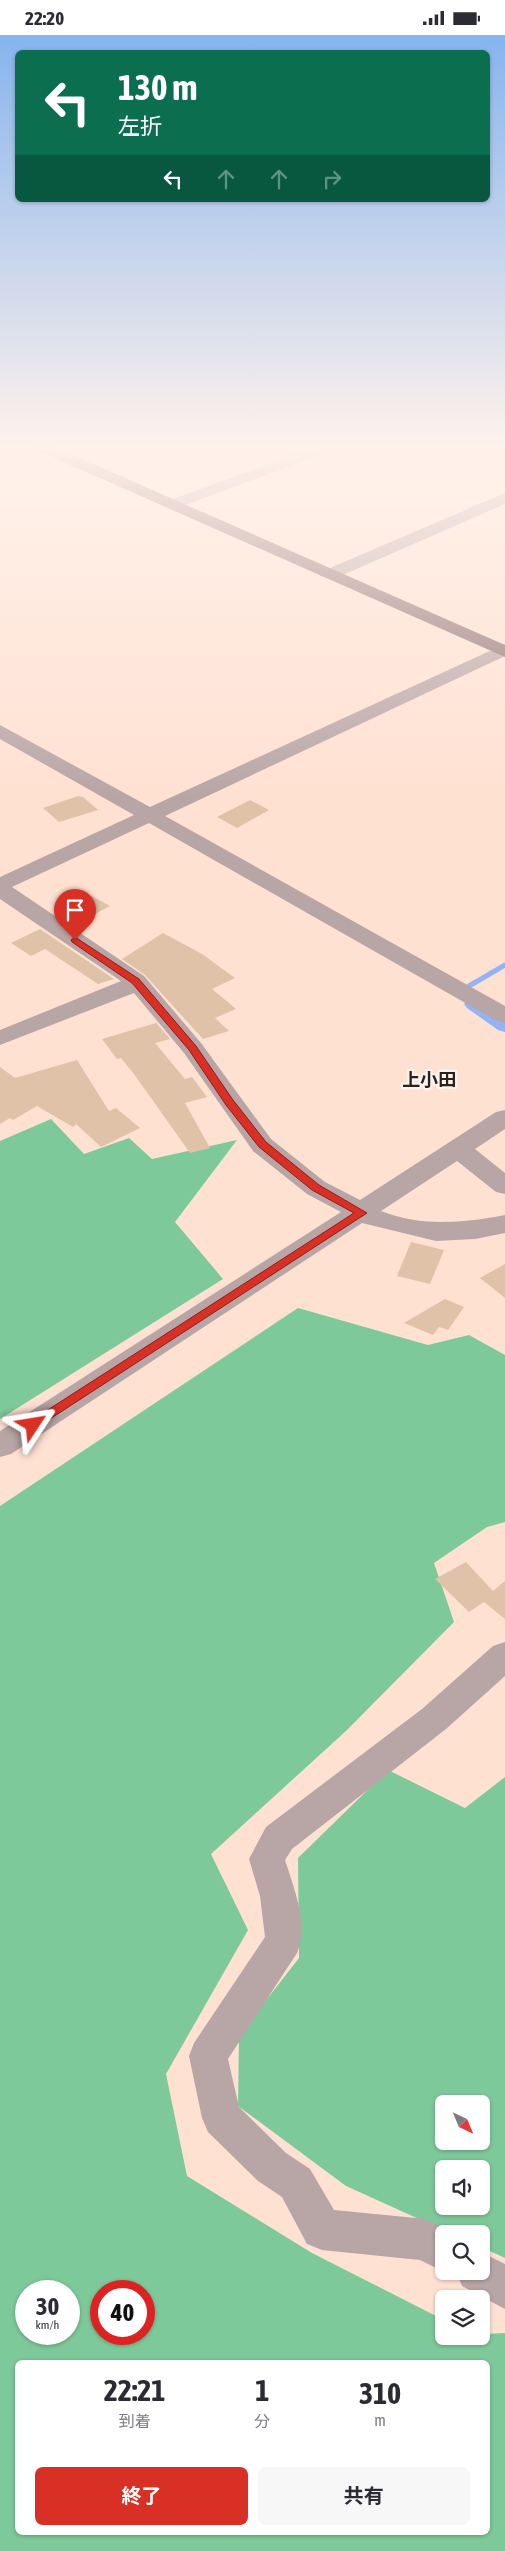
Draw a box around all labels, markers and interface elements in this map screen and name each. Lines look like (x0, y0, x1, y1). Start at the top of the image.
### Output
text: 22:20 (25, 7, 64, 29)
text: 130 m (118, 67, 197, 107)
icon: left (35, 70, 100, 135)
text: 左折 (118, 113, 162, 139)
icon: left (159, 165, 187, 193)
icon: ahead (212, 165, 240, 193)
icon: ahead (265, 165, 293, 193)
icon: right (318, 165, 346, 193)
pin (54, 889, 96, 940)
icon: arrive (61, 896, 89, 924)
district label: 上小田 (402, 1069, 456, 1090)
position arrow (6, 1398, 58, 1450)
north arrow (435, 2095, 490, 2150)
map controls (435, 2095, 490, 2345)
button: sound (435, 2160, 490, 2215)
button: search (435, 2225, 490, 2280)
speed limit sign: 40 (90, 2280, 155, 2345)
button: layers (435, 2290, 490, 2345)
text: 30 (36, 2292, 59, 2320)
text: km/h (36, 2318, 59, 2332)
text: 22:21 (104, 2373, 165, 2407)
text: 1 (255, 2373, 269, 2407)
text: 310 (359, 2376, 401, 2410)
text: m (374, 2411, 386, 2429)
text: 到着 (119, 2412, 151, 2430)
text: 分 (254, 2412, 270, 2430)
button: 終了 (35, 2467, 248, 2525)
button: 共有 (258, 2467, 470, 2525)

